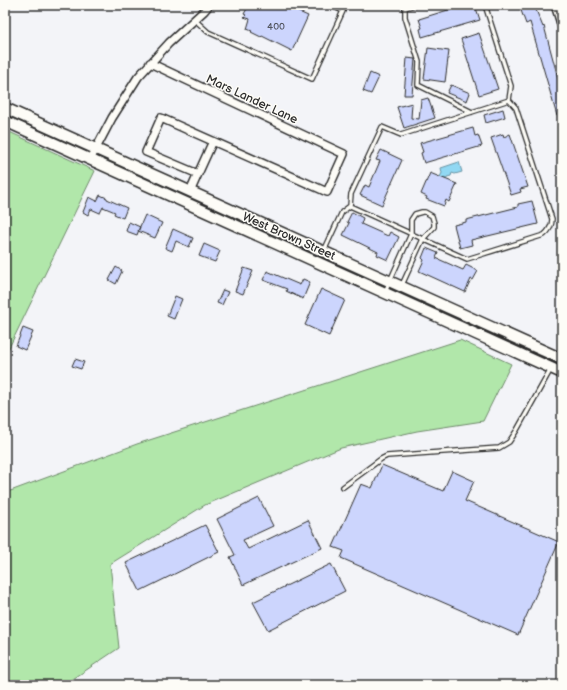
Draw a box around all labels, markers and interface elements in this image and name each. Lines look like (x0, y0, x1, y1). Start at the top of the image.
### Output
house number: 400 (267, 21, 285, 33)
street label: Mars Lander Lane (204, 72, 300, 127)
street label: West Brown Street (240, 209, 338, 264)

